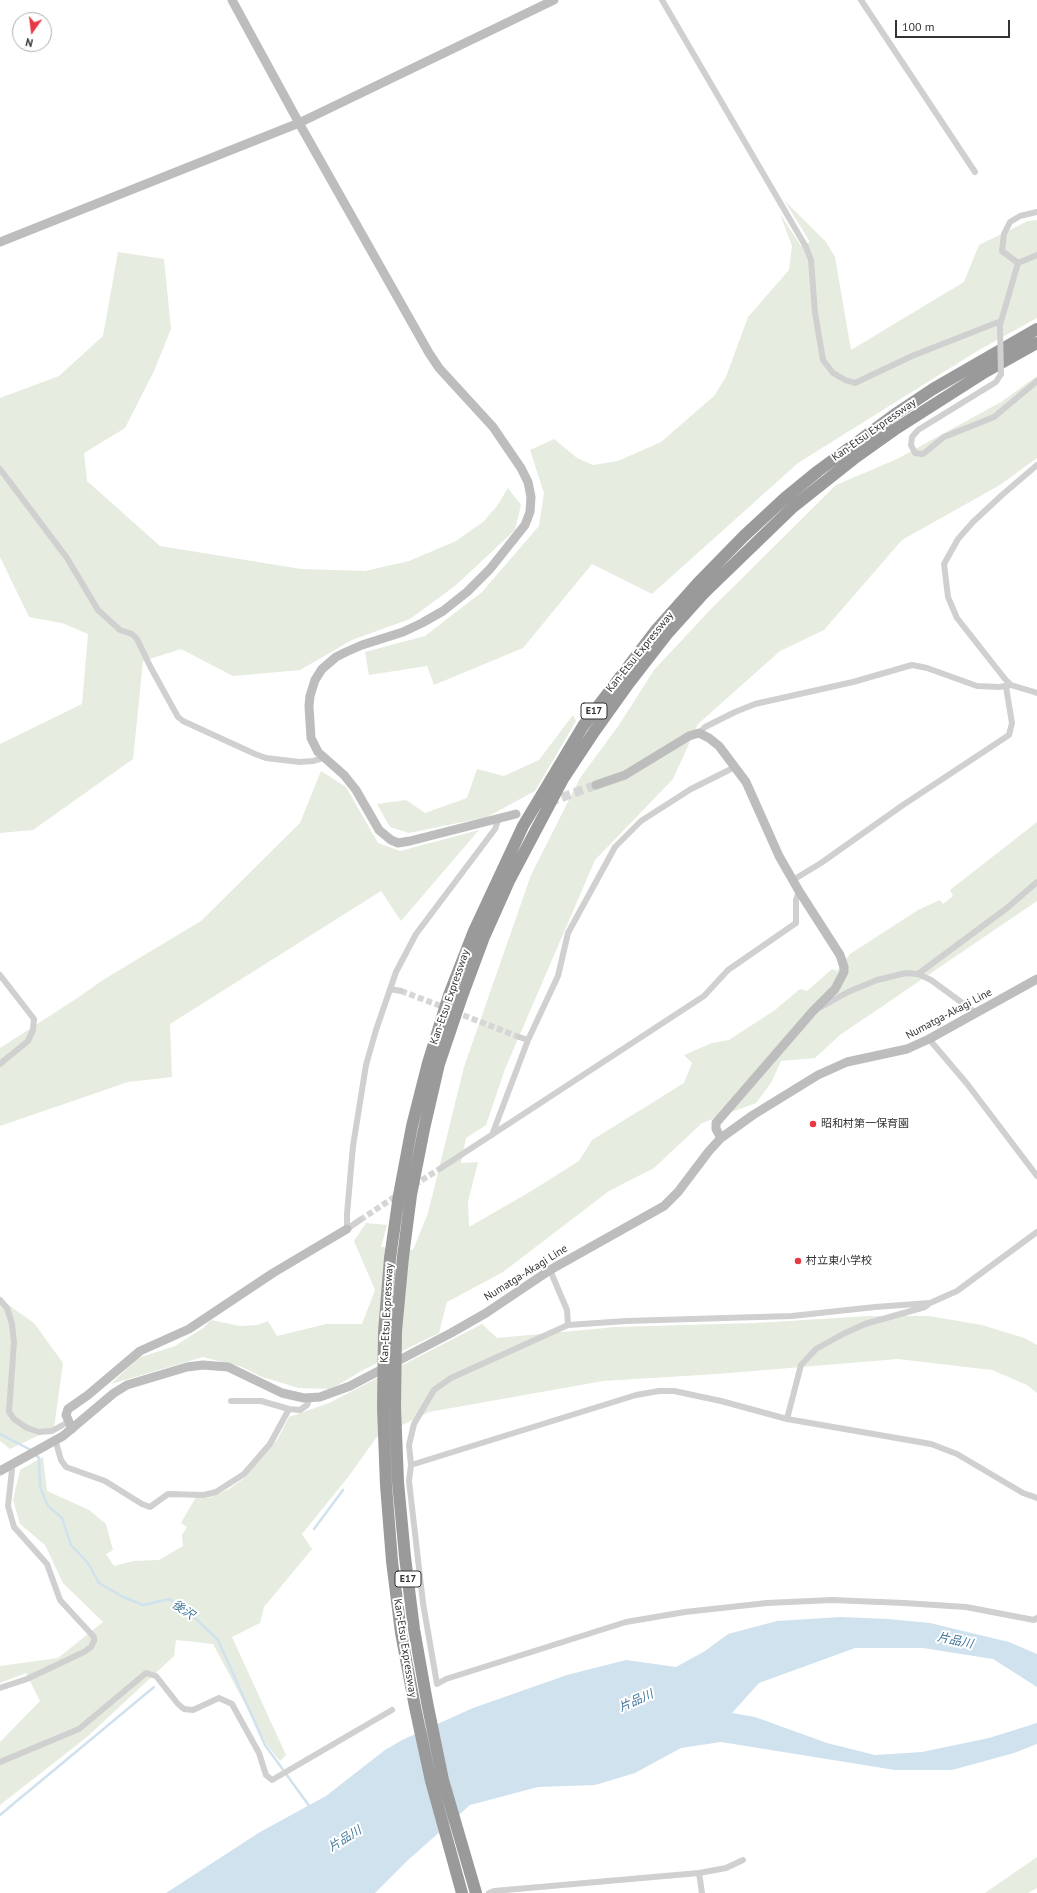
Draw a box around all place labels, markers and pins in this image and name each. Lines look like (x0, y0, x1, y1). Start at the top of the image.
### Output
place label: 昭和村第一保育園 (821, 1117, 909, 1131)
marker: 昭和村第一保育園 (808, 1119, 818, 1129)
place label: 村立東小学校 (806, 1254, 872, 1268)
marker: 村立東小学校 (793, 1256, 803, 1266)

